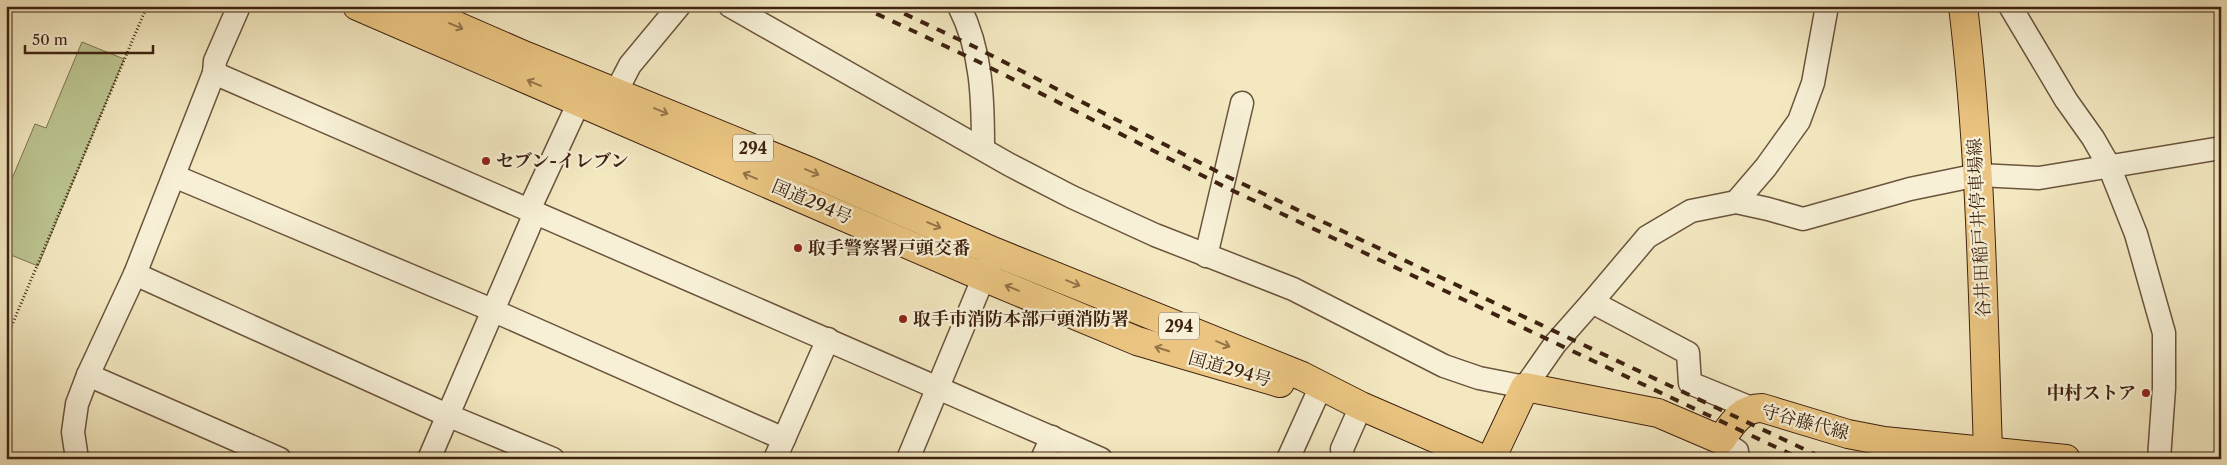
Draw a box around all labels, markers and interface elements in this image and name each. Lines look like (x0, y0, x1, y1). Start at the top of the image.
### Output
one-way arrow (448, 21, 463, 31)
scale bar (25, 22, 152, 54)
text: 50 m (32, 30, 68, 49)
one-way arrow (527, 78, 542, 87)
one-way arrow (653, 107, 668, 116)
road number: 294 (733, 134, 773, 162)
street label: 谷井田稲戸井停車場線 (1963, 138, 1995, 318)
place label: セブン-イレブン (496, 150, 629, 172)
marker: セブン-イレブン (480, 155, 492, 167)
one-way arrow (804, 168, 819, 177)
one-way arrow (743, 171, 758, 180)
street label: 国道294号 (768, 175, 856, 229)
one-way arrow (926, 221, 941, 231)
place label: 取手警察署戸頭交番 (808, 237, 970, 259)
marker: 取手警察署戸頭交番 (792, 242, 804, 254)
one-way arrow (1065, 279, 1080, 288)
one-way arrow (1005, 283, 1020, 293)
place label: 取手市消防本部戸頭消防署 (913, 308, 1129, 330)
road number: 294 (1159, 312, 1199, 340)
marker: 取手市消防本部戸頭消防署 (897, 313, 909, 325)
one-way arrow (1215, 340, 1231, 349)
one-way arrow (1155, 344, 1171, 353)
street label: 国道294号 (1186, 347, 1274, 391)
place label: 中村ストア (2047, 382, 2136, 404)
marker: 中村ストア (2140, 387, 2152, 399)
street label: 守谷藤代線 (1759, 400, 1851, 444)

